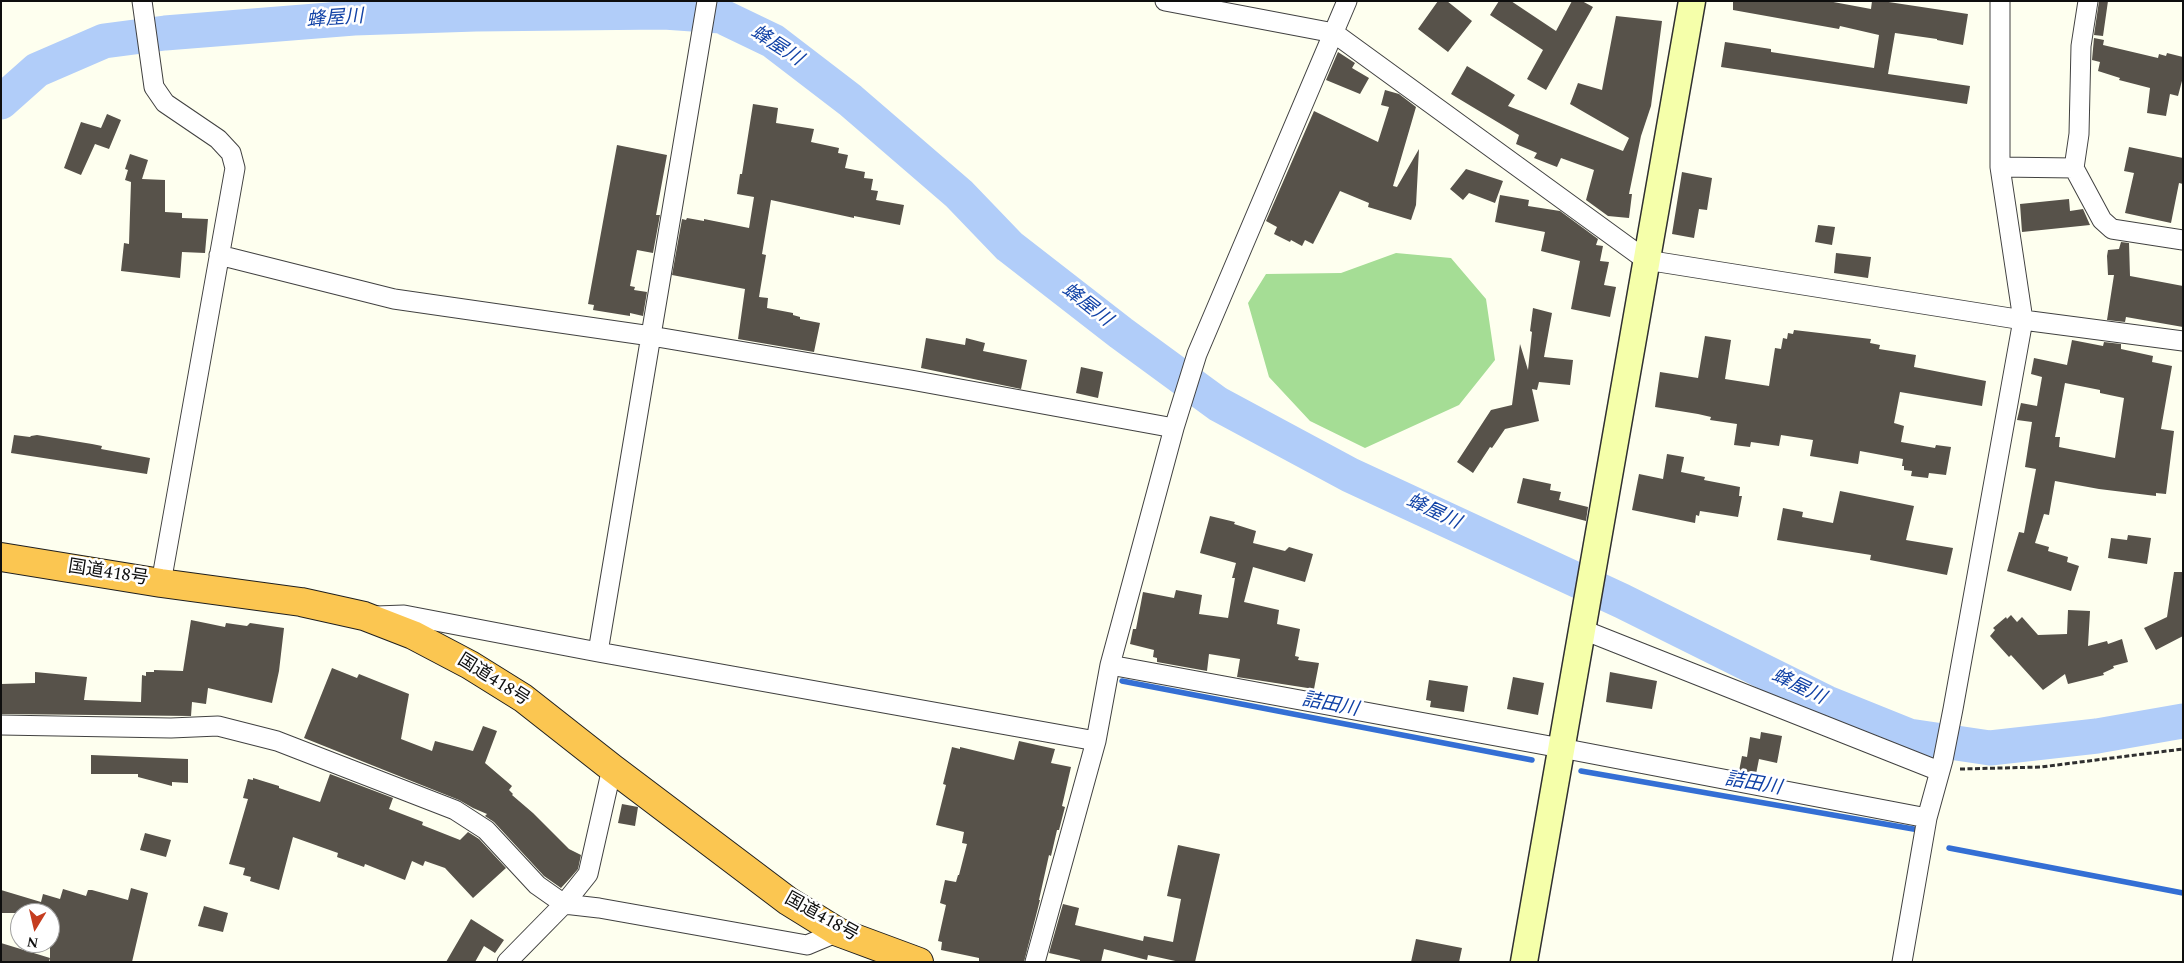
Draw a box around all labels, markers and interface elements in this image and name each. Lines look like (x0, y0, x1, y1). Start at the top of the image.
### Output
water label: 蜂屋川 (306, 7, 364, 33)
water label: 蜂屋川 (746, 22, 806, 72)
water label: 蜂屋川 (1057, 279, 1115, 333)
water label: 蜂屋川 (1402, 491, 1464, 535)
street label: 国道418号 (66, 557, 150, 591)
street label: 国道418号 (453, 650, 533, 712)
water label: 蜂屋川 (1767, 665, 1829, 711)
water label: 詰田川 (1300, 689, 1360, 723)
water label: 詰田川 (1723, 769, 1783, 801)
street label: 国道418号 (780, 889, 862, 947)
north arrow (10, 903, 60, 953)
text: N (25, 931, 40, 954)

